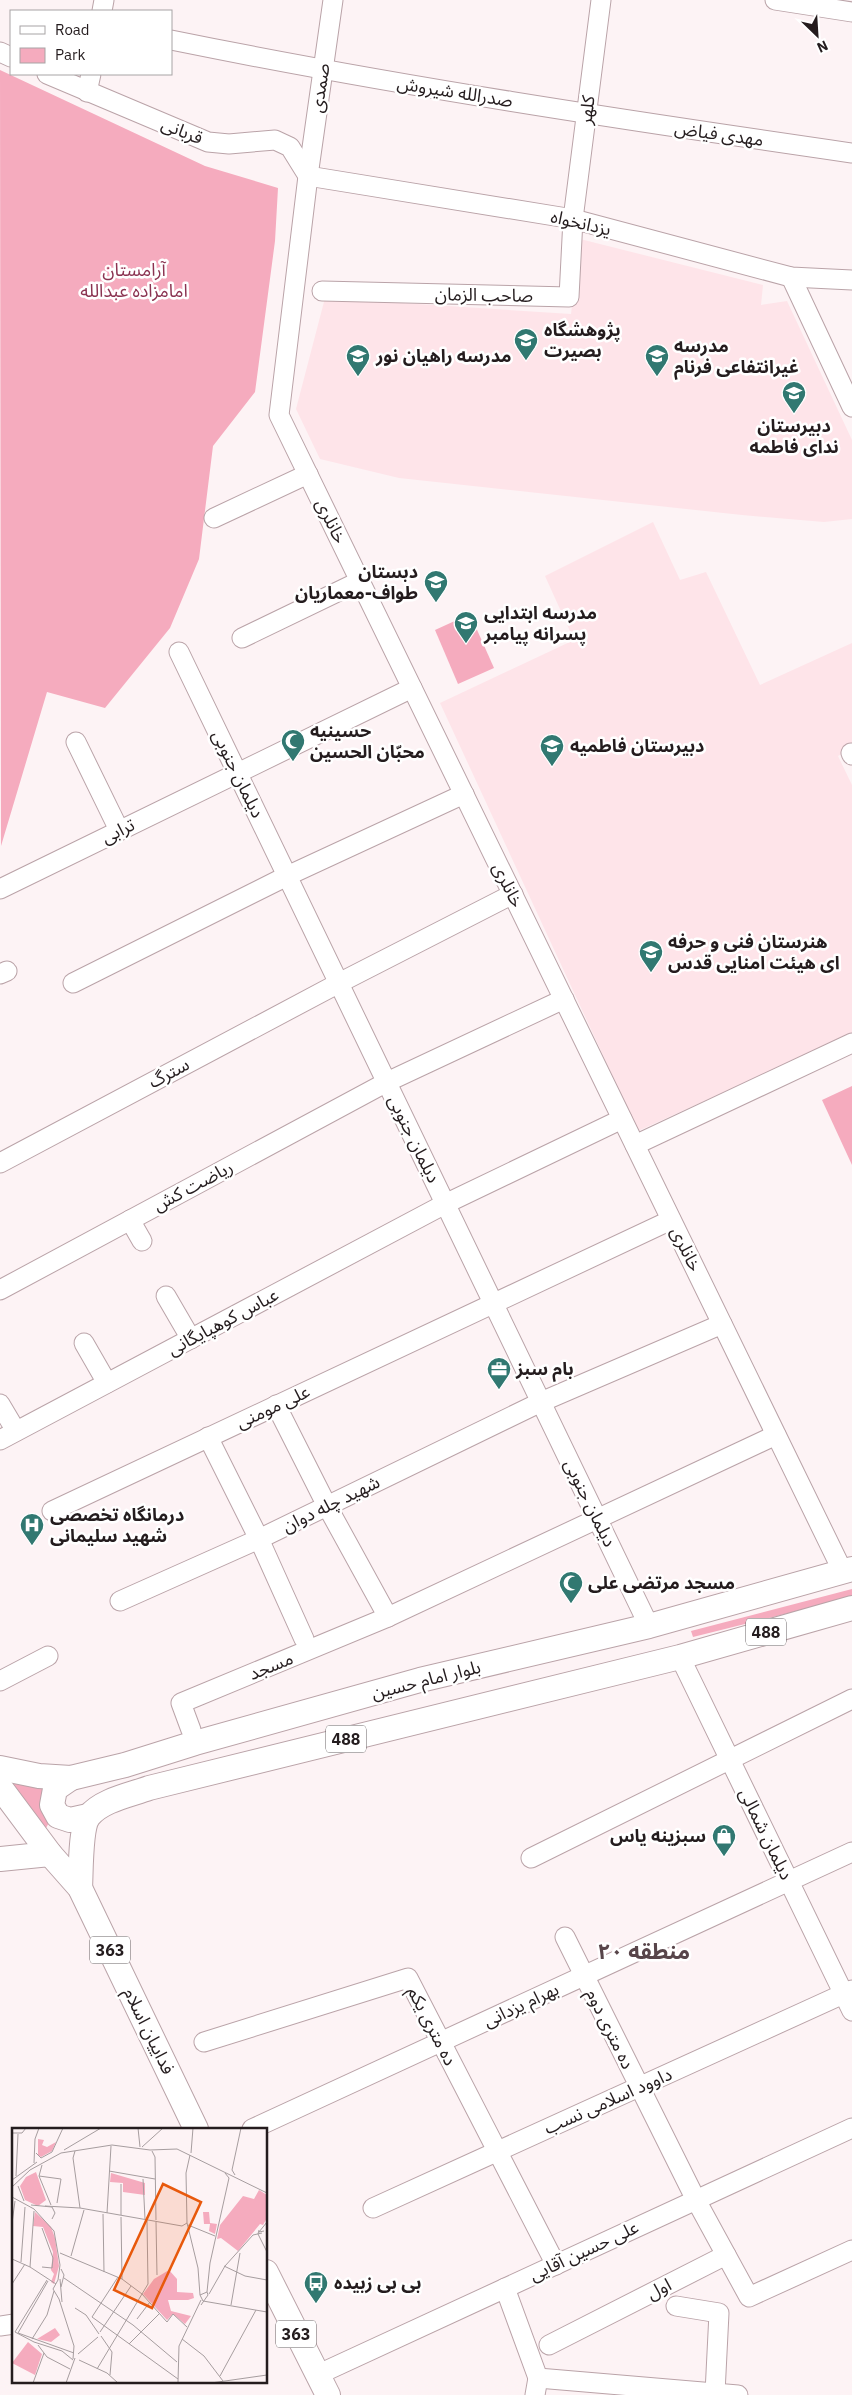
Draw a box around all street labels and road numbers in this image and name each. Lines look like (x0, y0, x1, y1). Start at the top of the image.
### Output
street label: صمدی (305, 62, 334, 114)
street label: صدرالله شیروش (395, 71, 515, 112)
street label: کلهر (573, 94, 600, 127)
street label: قربانی (158, 112, 206, 149)
street label: مهدی فیاض (673, 116, 765, 151)
street label: یزدانخواه (549, 204, 614, 241)
street label: صاحب الزمان (435, 282, 533, 307)
street label: خانلری (311, 495, 352, 547)
street label: دیلمان جنوبی (207, 726, 270, 821)
street label: ترابی (97, 813, 138, 848)
street label: خانلری (488, 859, 529, 911)
street label: سترگ (144, 1052, 193, 1093)
street label: دیلمان جنوبی (383, 1091, 446, 1186)
street label: ریاضت کش (149, 1155, 237, 1216)
street label: خانلری (666, 1223, 707, 1275)
street label: عباس کوهپایگانی (163, 1283, 282, 1361)
street label: علی مومنی (232, 1379, 313, 1434)
street label: دیلمان جنوبی (559, 1455, 622, 1550)
street label: شهید چله دوان (278, 1470, 383, 1537)
road number: 488 (746, 1618, 786, 1645)
street label: مسجد (245, 1646, 296, 1685)
street label: بلوار امام حسین (369, 1655, 484, 1707)
road number: 488 (326, 1726, 366, 1752)
street label: دیلمان شمالی (734, 1784, 799, 1883)
road number: 363 (90, 1936, 130, 1964)
street label: بهرام یزدانی (479, 1977, 564, 2035)
street label: ده متری یکم (401, 1982, 462, 2070)
street label: فداییان اسلام (116, 1984, 180, 2079)
street label: ده متری دوم (578, 1985, 640, 2074)
street label: داوود اسلامی نسب (540, 2062, 675, 2139)
street label: علی حسین آقایی (525, 2215, 642, 2286)
street label: اول (642, 2273, 675, 2304)
road number: 363 (276, 2320, 316, 2348)

